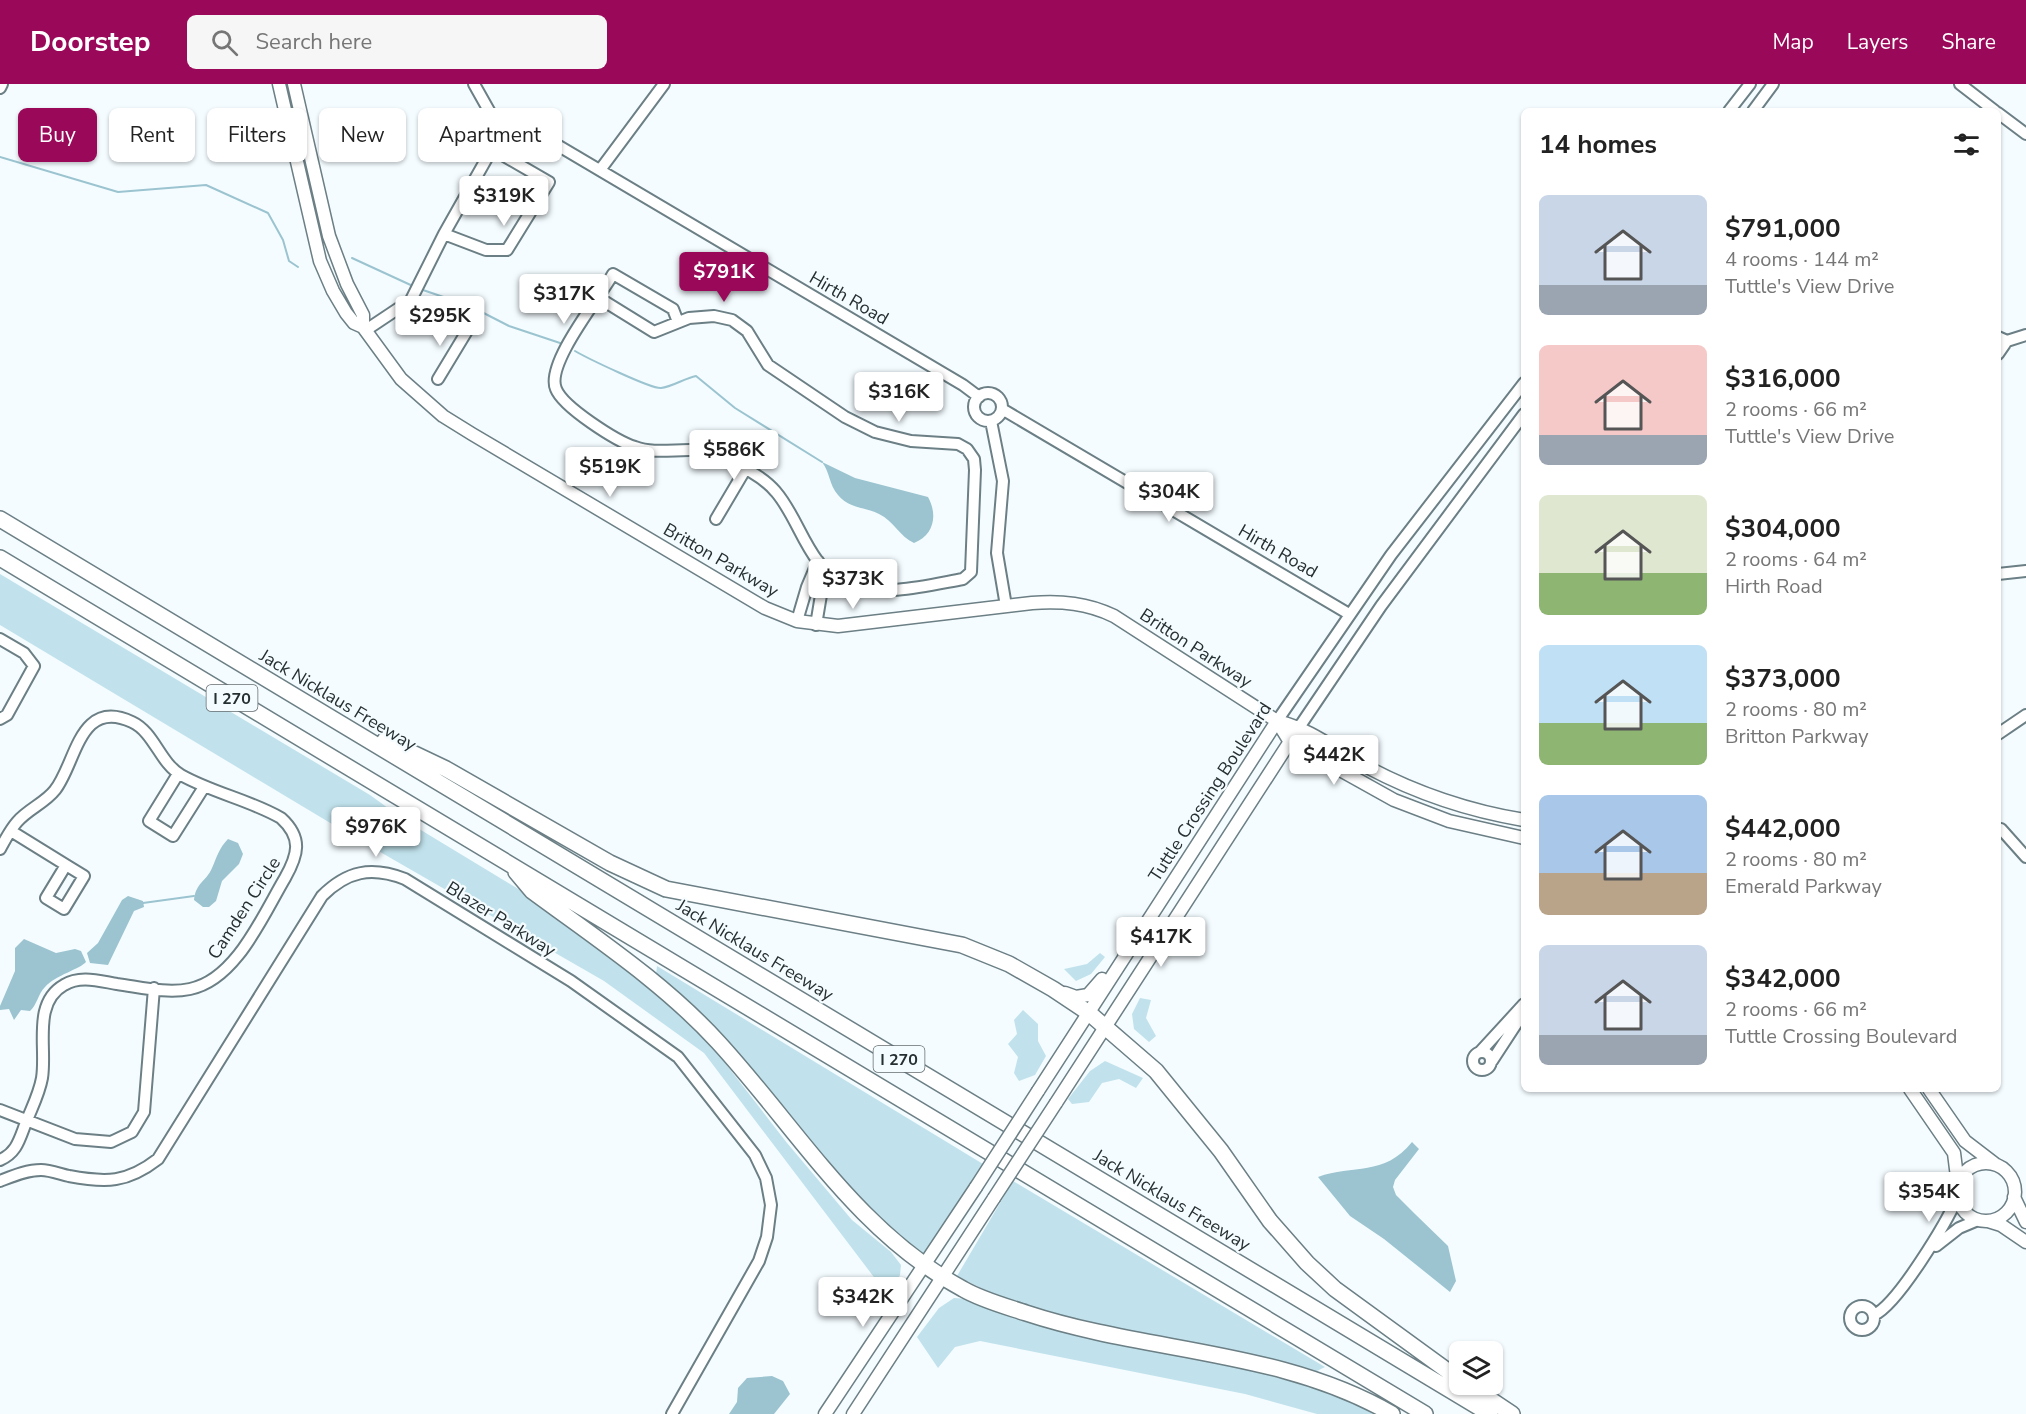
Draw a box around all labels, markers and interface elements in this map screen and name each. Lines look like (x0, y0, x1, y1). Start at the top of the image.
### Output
search box (187, 15, 607, 69)
text: Doorstep (30, 23, 151, 61)
icon: search (208, 26, 241, 59)
text: Search here (256, 27, 372, 57)
text: Map (1772, 28, 1814, 56)
text: Layers (1847, 28, 1908, 56)
text: Share (1941, 28, 1996, 56)
chip: Buy (18, 108, 97, 162)
chip: Rent (109, 108, 195, 162)
chip: Filters (207, 108, 307, 162)
chip: New (319, 108, 406, 162)
chip: Apartment (418, 108, 562, 162)
text: 14 homes (1539, 127, 1657, 162)
icon: filters (1950, 128, 1983, 161)
pin: $319K (462, 176, 546, 227)
text: $319K (473, 182, 535, 209)
text: $791,000 (1725, 211, 1841, 246)
icon: home (1587, 219, 1659, 291)
text: 4 rooms · 144 m² (1725, 246, 1879, 273)
pin: $791K (682, 252, 766, 303)
text: $791K (693, 258, 755, 285)
street label: Hirth Road (805, 266, 893, 330)
text: Tuttle's View Drive (1725, 273, 1895, 300)
pin: $317K (522, 274, 606, 325)
text: $317K (533, 280, 595, 307)
pin: $295K (398, 296, 482, 347)
text: $295K (409, 302, 471, 329)
text: $316,000 (1725, 361, 1841, 396)
icon: home (1587, 369, 1659, 441)
pin: $316K (857, 372, 941, 423)
text: $316K (868, 378, 930, 405)
text: 2 rooms · 66 m² (1725, 396, 1867, 423)
text: Tuttle's View Drive (1725, 423, 1895, 450)
pin: $586K (692, 430, 776, 481)
text: $586K (703, 436, 765, 463)
pin: $519K (568, 447, 652, 498)
text: $519K (579, 453, 641, 480)
pin: $304K (1127, 472, 1211, 523)
text: $304K (1138, 478, 1200, 505)
text: $304,000 (1725, 511, 1841, 546)
street label: Britton Parkway (659, 517, 784, 603)
street label: Hirth Road (1234, 519, 1322, 583)
icon: home (1587, 519, 1659, 591)
text: 2 rooms · 64 m² (1725, 546, 1867, 573)
pin: $373K (811, 559, 895, 610)
text: $373K (822, 565, 884, 592)
text: Hirth Road (1725, 573, 1823, 600)
street label: Britton Parkway (1135, 603, 1257, 694)
street label: Jack Nicklaus Freeway (254, 643, 422, 757)
text: $373,000 (1725, 661, 1841, 696)
icon: home (1587, 669, 1659, 741)
road number: I 270 (206, 685, 258, 711)
text: 2 rooms · 80 m² (1725, 696, 1867, 723)
street label: Tuttle Crossing Boulevard (1143, 698, 1277, 886)
text: Britton Parkway (1725, 723, 1869, 750)
pin: $442K (1292, 735, 1376, 786)
text: $442K (1303, 741, 1365, 768)
pin: $976K (334, 807, 418, 858)
text: $442,000 (1725, 811, 1841, 846)
text: $976K (345, 813, 407, 840)
icon: home (1587, 819, 1659, 891)
text: 2 rooms · 80 m² (1725, 846, 1867, 873)
street label: Camden Circle (202, 852, 286, 964)
text: Emerald Parkway (1725, 873, 1882, 900)
street label: Blazer Parkway (442, 876, 561, 963)
street label: Jack Nicklaus Freeway (671, 893, 839, 1007)
pin: $417K (1119, 917, 1203, 968)
text: $417K (1130, 923, 1192, 950)
text: $342,000 (1725, 961, 1841, 996)
icon: home (1587, 969, 1659, 1041)
text: 2 rooms · 66 m² (1725, 996, 1867, 1023)
text: Tuttle Crossing Boulevard (1725, 1023, 1957, 1050)
road number: I 270 (874, 1046, 924, 1072)
street label: Jack Nicklaus Freeway (1088, 1143, 1256, 1257)
pin: $354K (1887, 1172, 1971, 1223)
text: $354K (1898, 1178, 1960, 1205)
pin: $342K (821, 1277, 905, 1328)
text: $342K (832, 1283, 894, 1310)
map controls (1449, 1341, 1503, 1395)
button: layers (1449, 1341, 1503, 1395)

